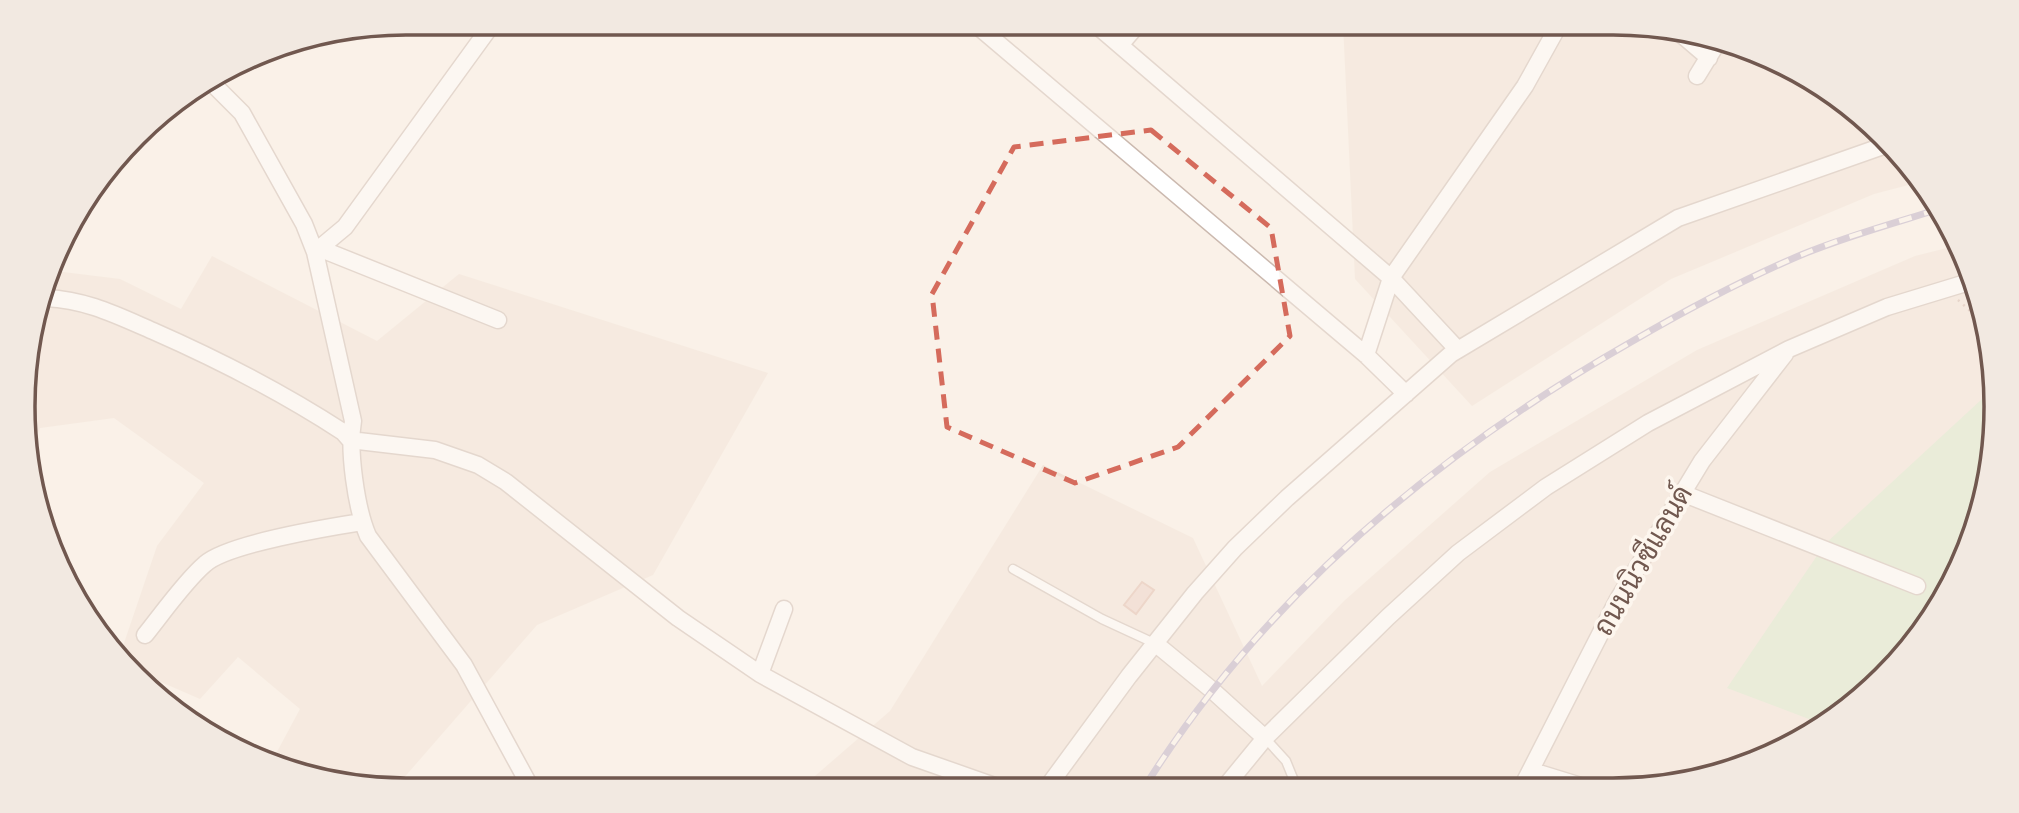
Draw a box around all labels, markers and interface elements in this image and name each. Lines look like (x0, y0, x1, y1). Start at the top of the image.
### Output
street label: ถนนนิวซีแลนด์ (1584, 478, 1698, 641)

